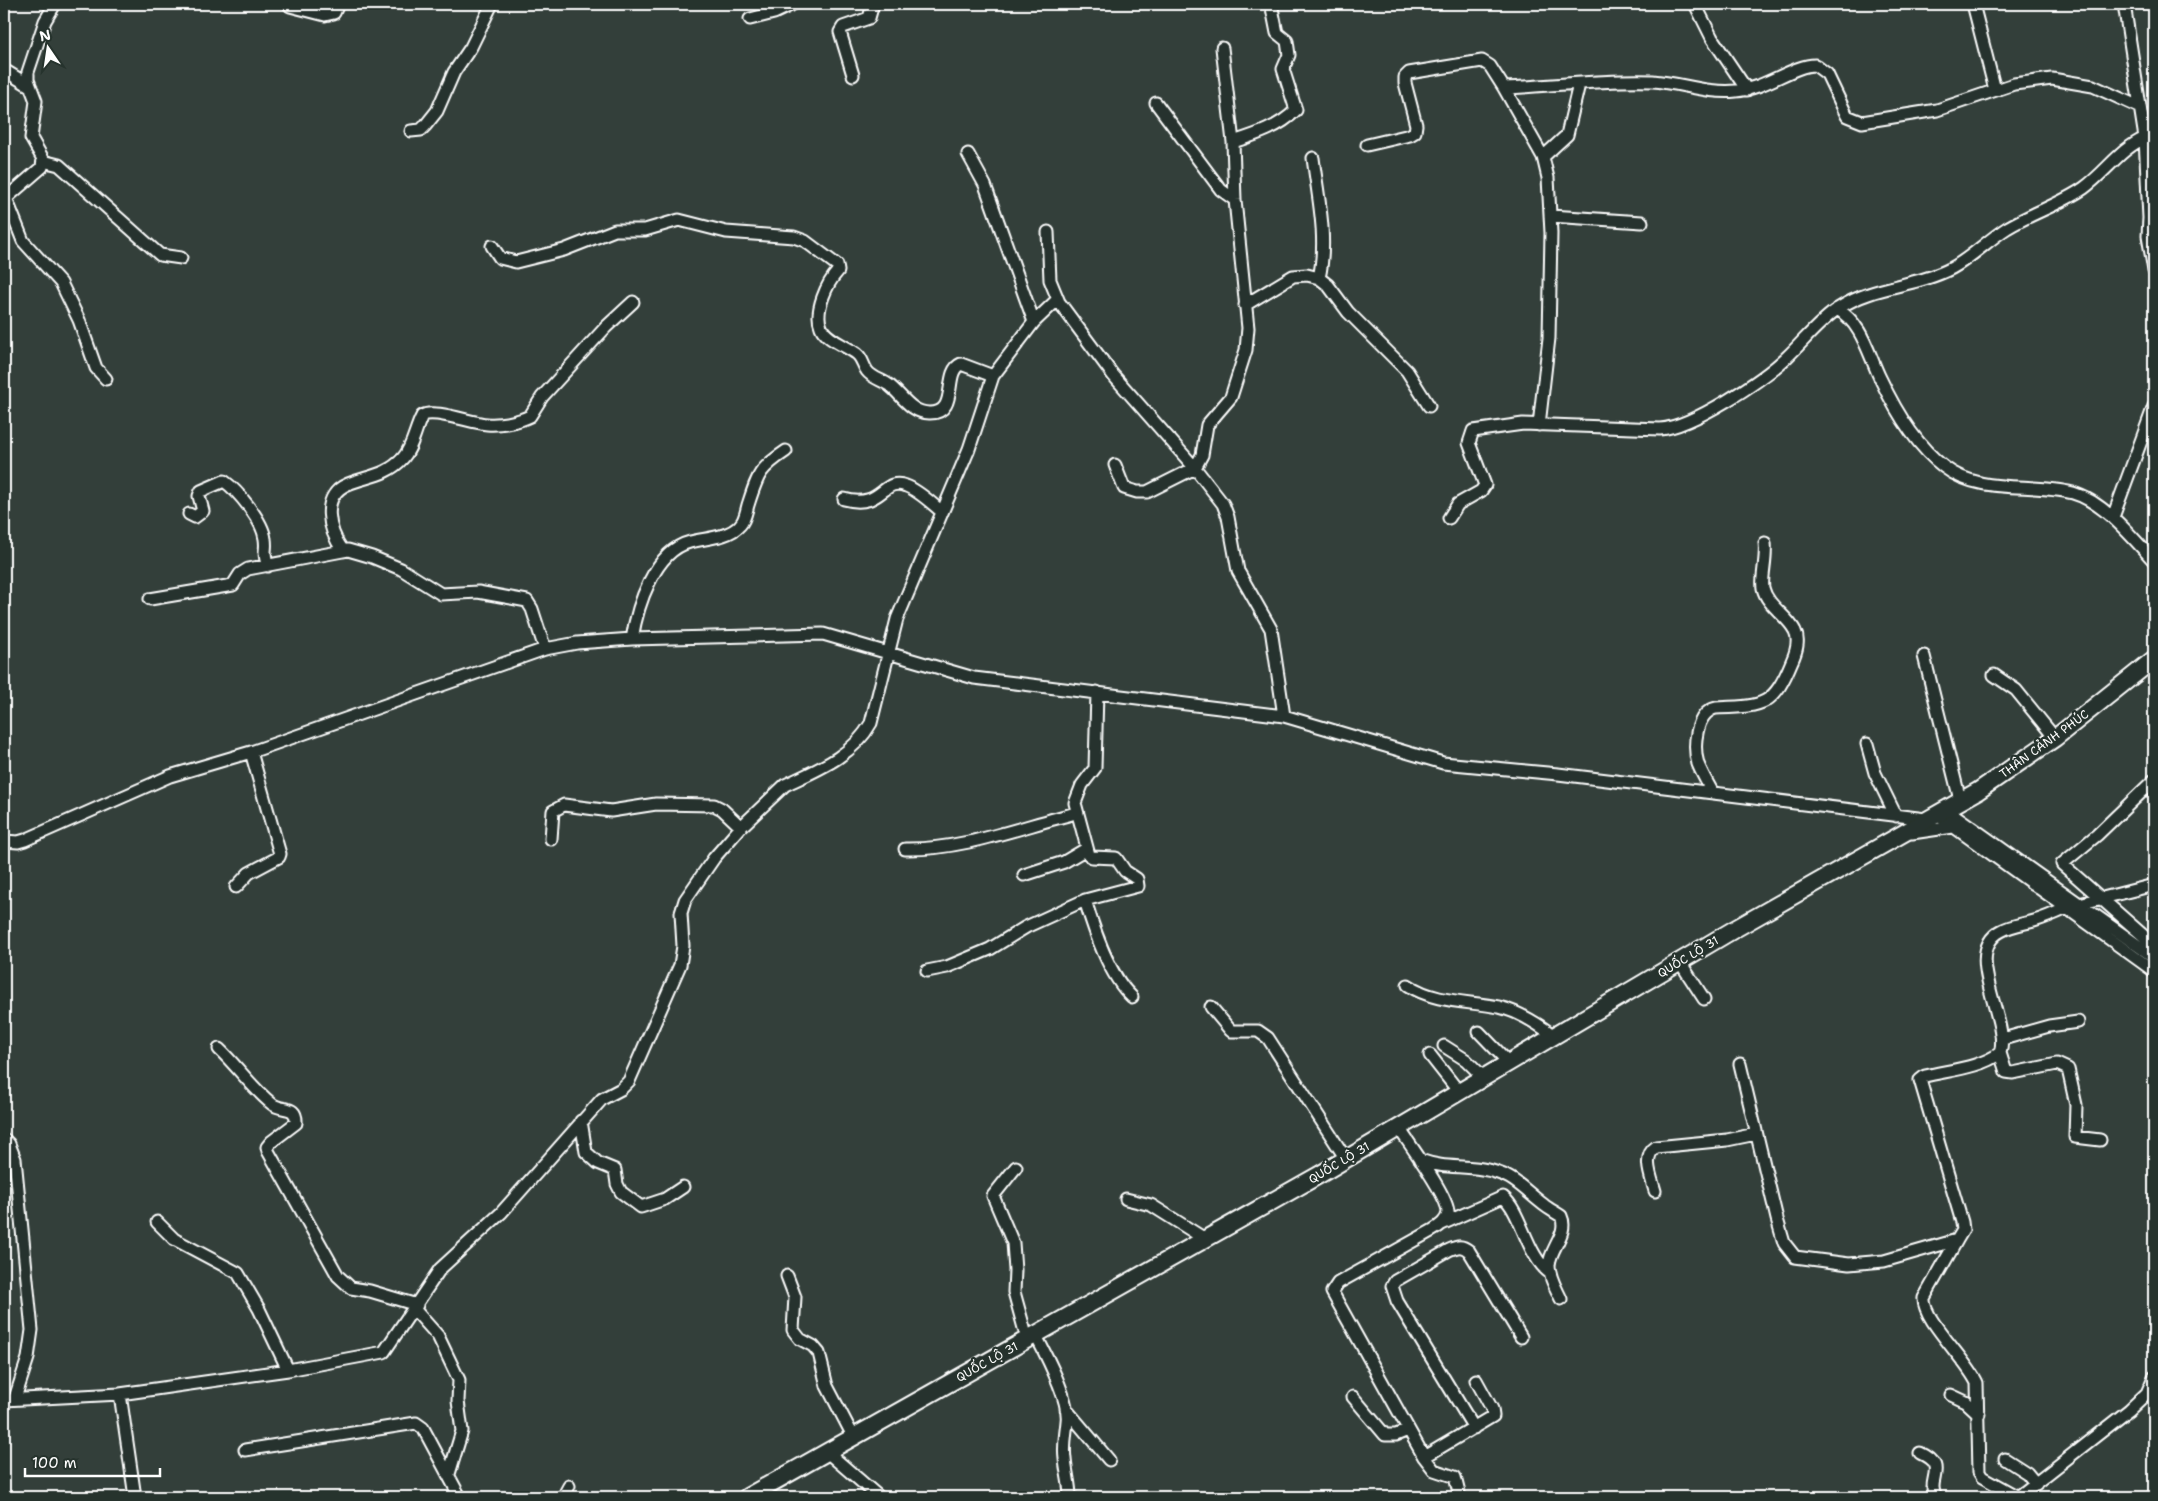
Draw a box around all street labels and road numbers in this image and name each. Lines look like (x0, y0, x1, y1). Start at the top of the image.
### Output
street label: THÂN CẢNH PHÚC (1996, 706, 2092, 782)
street label: QUỐC LỘ 31 (1654, 932, 1722, 982)
street label: QUỐC LỘ 31 (1305, 1138, 1373, 1188)
street label: QUỐC LỘ 31 (953, 1338, 1021, 1386)

